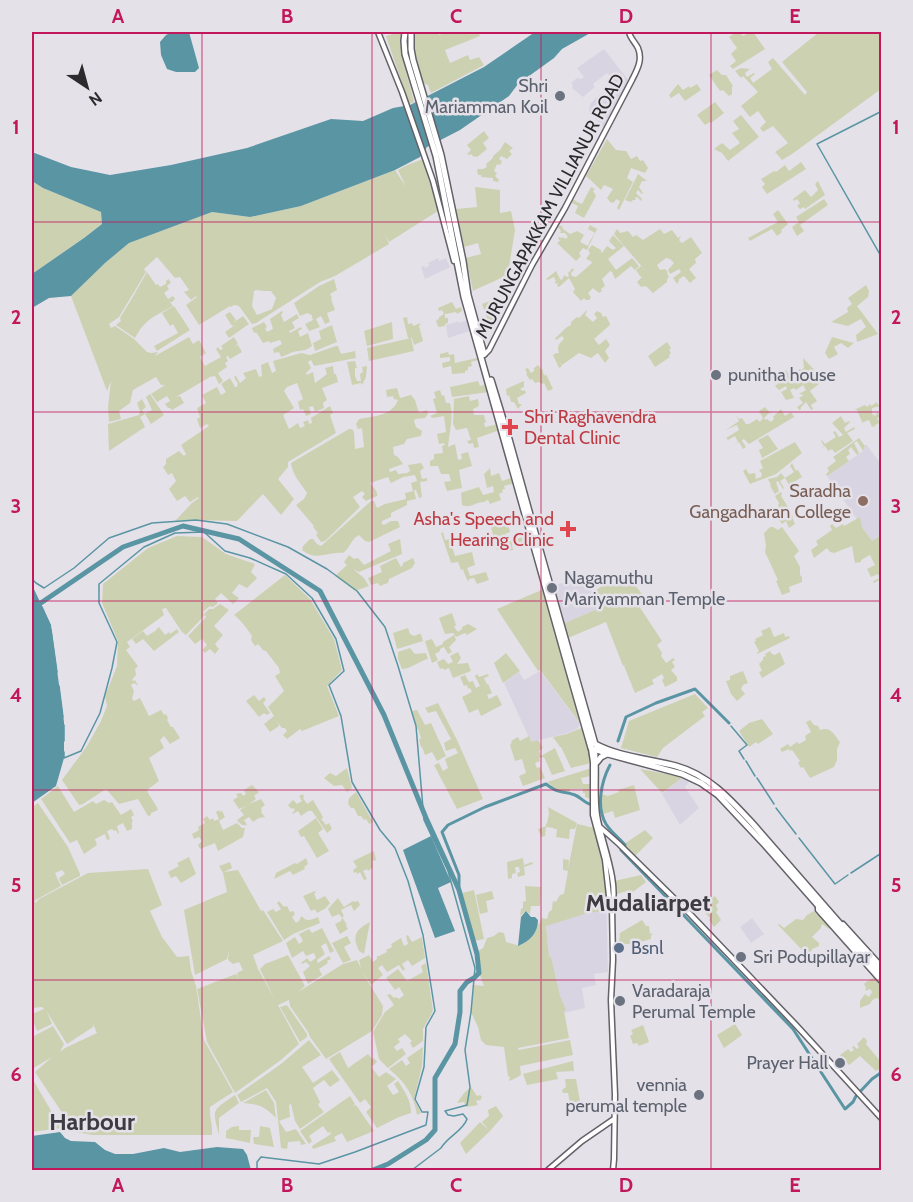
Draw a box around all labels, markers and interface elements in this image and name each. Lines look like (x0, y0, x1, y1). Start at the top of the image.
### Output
text: A (112, 4, 125, 28)
text: B (281, 4, 293, 28)
text: C (450, 4, 462, 28)
text: D (619, 4, 633, 28)
text: E (789, 4, 801, 28)
north arrow (57, 57, 117, 117)
street label: MURUNGAPAKKAM VILLIANUR ROAD (471, 70, 629, 342)
place label: Shri Mariamman Koil (425, 75, 549, 118)
text: N (85, 88, 106, 110)
marker: Shri Mariamman Koil (553, 89, 567, 103)
text: 1 (12, 115, 20, 139)
text: 1 (892, 115, 900, 139)
text: 2 (11, 305, 21, 329)
text: 2 (891, 305, 901, 329)
place label: punitha house (728, 364, 836, 386)
marker: punitha house (709, 368, 723, 382)
place label: Shri Raghavendra Dental Clinic (524, 406, 657, 449)
marker: Shri Raghavendra Dental Clinic (501, 418, 519, 436)
place label: Saradha Gangadharan College (689, 480, 851, 523)
text: 3 (11, 494, 21, 518)
marker: Saradha Gangadharan College (856, 494, 870, 508)
text: 3 (891, 494, 901, 518)
place label: Asha's Speech and Hearing Clinic (414, 508, 554, 551)
marker: Asha's Speech and Hearing Clinic (559, 520, 577, 538)
place label: Nagamuthu Mariyamman Temple (564, 567, 725, 610)
marker: Nagamuthu Mariyamman Temple (545, 581, 559, 595)
text: 4 (10, 683, 22, 707)
text: 4 (890, 683, 902, 707)
text: 5 (11, 873, 21, 897)
text: 5 (891, 873, 901, 897)
district label: Mudaliarpet (586, 888, 710, 917)
place label: Bsnl (631, 937, 664, 959)
marker: Bsnl (612, 941, 626, 955)
place label: Sri Podupillayar (753, 946, 871, 968)
marker: Sri Podupillayar (734, 950, 748, 964)
place label: Varadaraja Perumal Temple (632, 980, 756, 1023)
marker: Varadaraja Perumal Temple (613, 994, 627, 1008)
place label: Prayer Hall (746, 1052, 829, 1074)
marker: Prayer Hall (833, 1056, 847, 1070)
text: 6 (10, 1062, 22, 1086)
text: 6 (890, 1062, 902, 1086)
place label: vennia perumal temple (566, 1074, 687, 1117)
marker: vennia perumal temple (692, 1088, 706, 1102)
district label: Harbour (49, 1107, 135, 1136)
text: A (112, 1173, 125, 1197)
text: B (281, 1173, 293, 1197)
text: C (450, 1173, 462, 1197)
text: D (619, 1173, 633, 1197)
text: E (789, 1173, 801, 1197)

